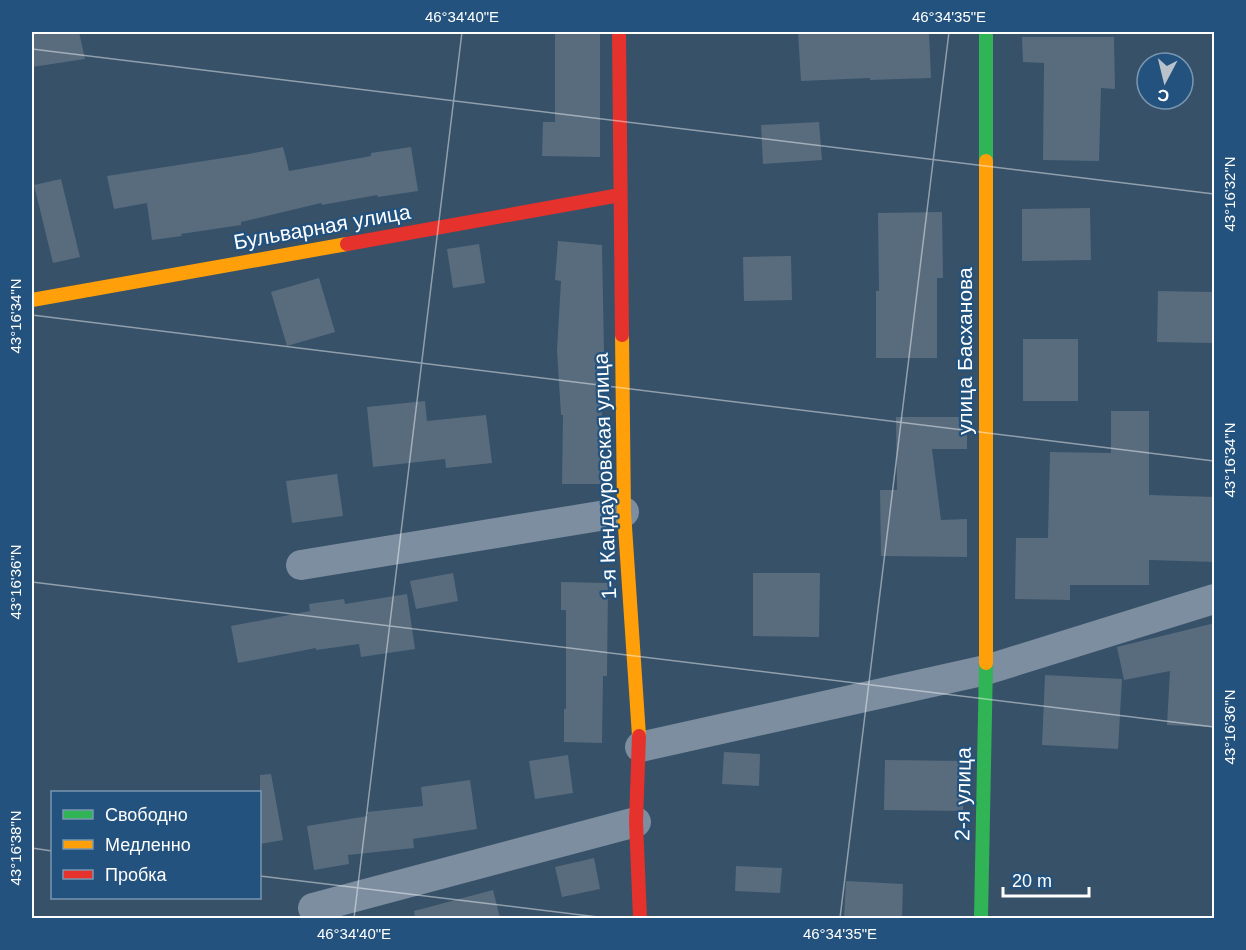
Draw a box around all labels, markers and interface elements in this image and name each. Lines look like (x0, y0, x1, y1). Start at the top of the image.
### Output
text: 46°34'40"E (425, 8, 499, 25)
text: 46°34'35"E (912, 8, 986, 25)
north arrow (1135, 51, 1195, 111)
text: С (1156, 86, 1170, 105)
text: 43°16'32"N (1221, 156, 1238, 232)
street label: Бульварная улица (232, 200, 412, 253)
street label: улица Басханова (953, 267, 976, 435)
text: 43°16'34"N (7, 278, 24, 354)
street label: 1-я Кандауровская улица (589, 352, 620, 600)
text: 43°16'34"N (1221, 422, 1238, 498)
text: 43°16'36"N (7, 544, 24, 620)
text: 43°16'36"N (1221, 689, 1238, 765)
street label: 2-я улица (950, 747, 975, 841)
legend (51, 791, 261, 899)
text: Свободно (105, 805, 188, 825)
text: 43°16'38"N (7, 810, 24, 886)
text: Медленно (105, 835, 191, 855)
scale bar (1003, 860, 1088, 898)
text: Пробка (105, 865, 168, 885)
text: 20 m (1012, 871, 1052, 891)
text: 46°34'40"E (317, 925, 391, 942)
text: 46°34'35"E (803, 925, 877, 942)

